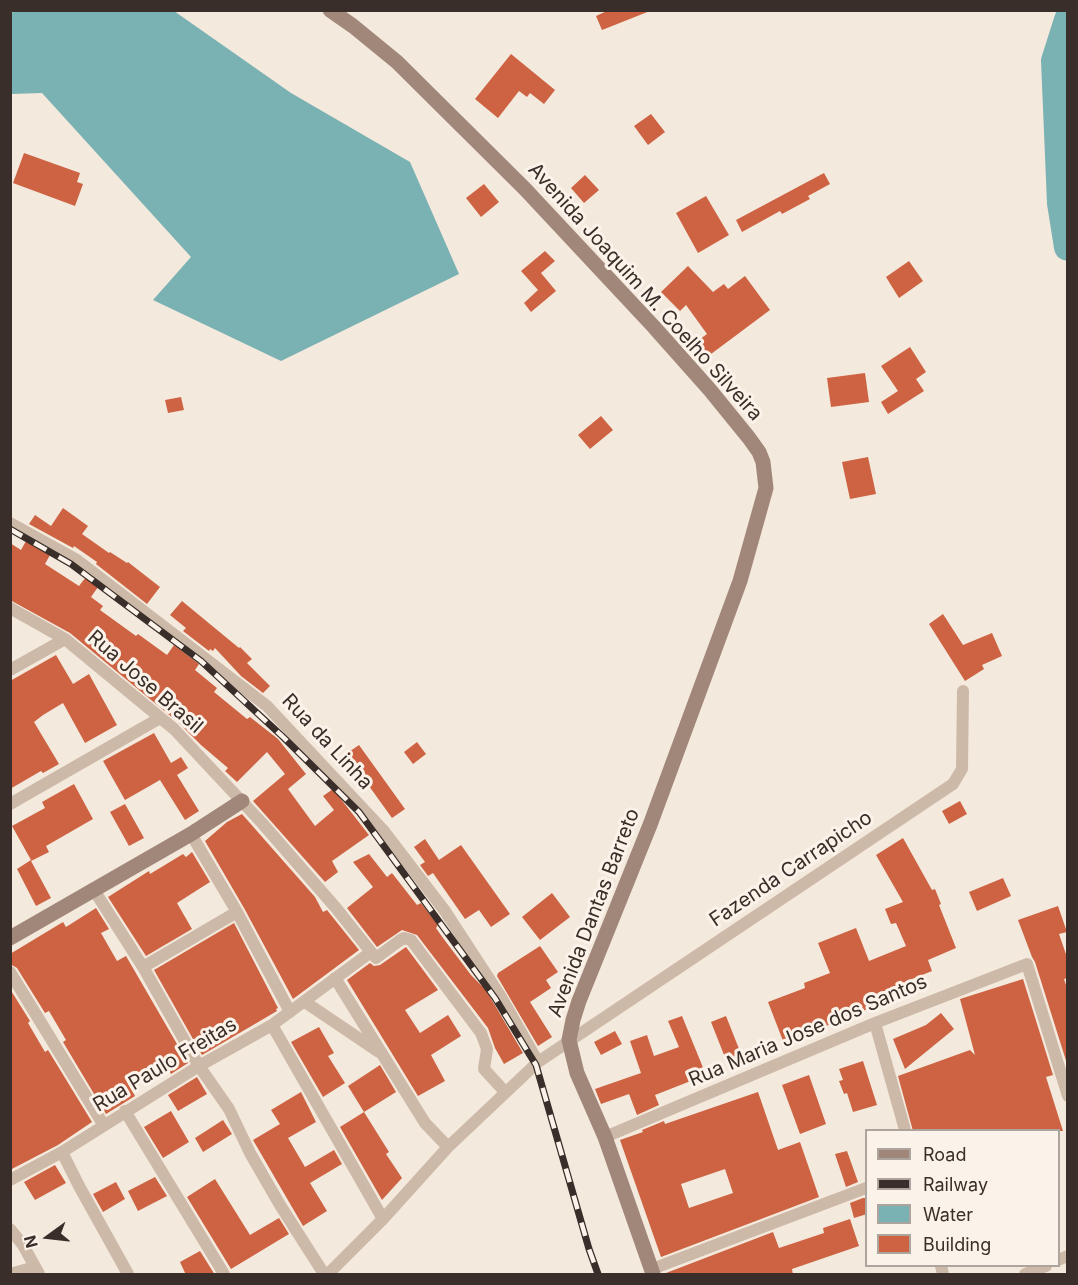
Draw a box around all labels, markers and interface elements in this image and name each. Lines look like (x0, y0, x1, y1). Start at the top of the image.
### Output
street label: Avenida Joaquim M. Coelho Silveira (523, 158, 767, 426)
street label: Rua Jose Brasil (82, 625, 208, 739)
street label: Rua da Linha (277, 689, 377, 795)
street label: Avenida Dantas Barreto (543, 805, 645, 1021)
street label: Fazenda Carrapicho (705, 806, 877, 932)
street label: Rua Maria Jose dos Santos (685, 970, 931, 1092)
street label: Rua Paulo Freitas (89, 1013, 241, 1117)
legend (865, 1129, 1060, 1267)
text: Road (923, 1144, 966, 1165)
text: Railway (923, 1174, 988, 1195)
text: Water (923, 1204, 973, 1225)
north arrow (18, 1207, 78, 1267)
text: N (19, 1233, 42, 1250)
text: Building (923, 1234, 991, 1255)

